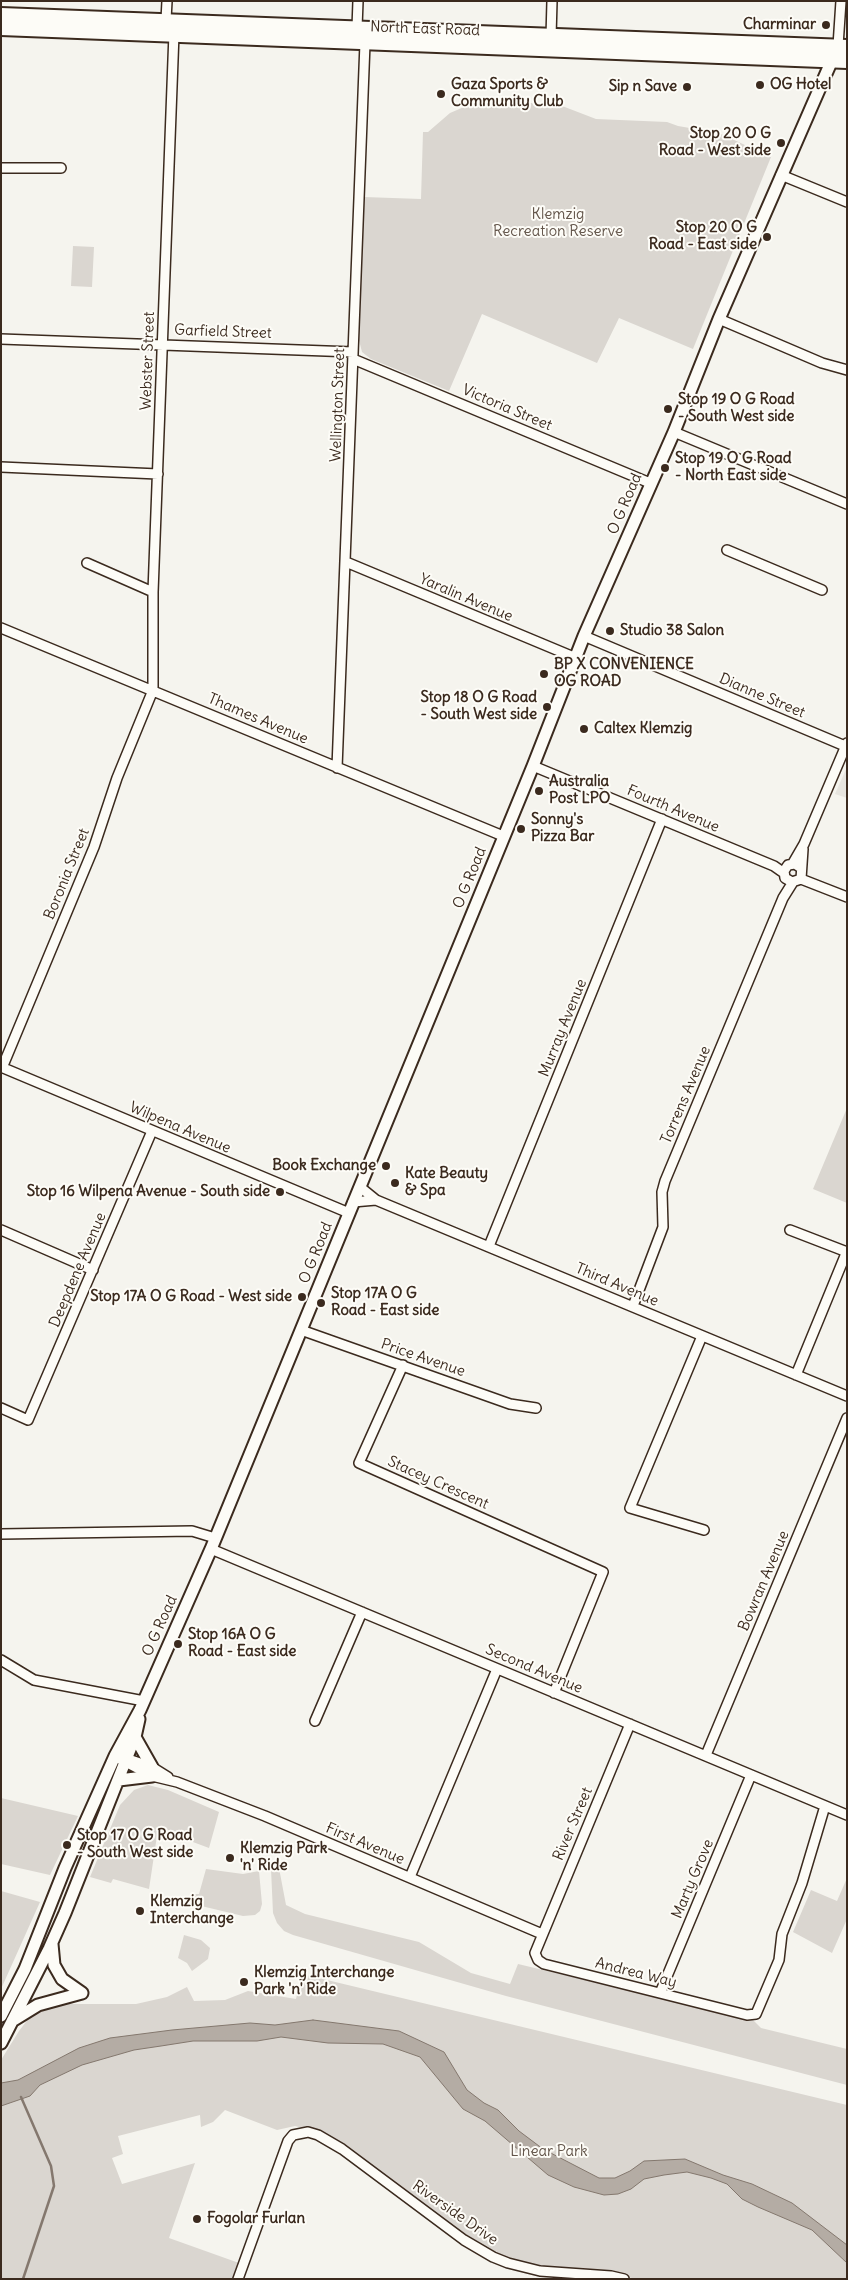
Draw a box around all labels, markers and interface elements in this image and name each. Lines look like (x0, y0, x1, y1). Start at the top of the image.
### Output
place label: Charminar (743, 16, 816, 34)
street label: North East Road (370, 18, 480, 40)
marker: Charminar (820, 19, 832, 31)
place label: Gaza Sports & Community Club (451, 76, 564, 111)
place label: OG Hotel (770, 76, 831, 94)
place label: Sip n Save (609, 78, 677, 96)
marker: OG Hotel (754, 79, 766, 91)
marker: Sip n Save (681, 81, 693, 93)
marker: Gaza Sports & Community Club (435, 88, 447, 100)
place label: Stop 20 O G Road - West side (659, 125, 771, 160)
marker: Stop 20 O G Road - West side (775, 137, 787, 149)
park label: Klemzig Recreation Reserve (493, 206, 623, 241)
place label: Stop 20 O G Road - East side (649, 219, 757, 254)
marker: Stop 20 O G Road - East side (761, 231, 773, 243)
street label: Webster Street (137, 311, 159, 411)
street label: Garfield Street (174, 321, 272, 343)
street label: Wellington Street (327, 348, 349, 462)
street label: Victoria Street (460, 381, 554, 435)
place label: Stop 19 O G Road - South West side (678, 391, 795, 426)
marker: Stop 19 O G Road - South West side (662, 403, 674, 415)
place label: Stop 19 O G Road - North East side (675, 450, 792, 485)
marker: Stop 19 O G Road - North East side (659, 462, 671, 474)
street label: O G Road (604, 471, 646, 537)
street label: Yaralin Avenue (417, 570, 515, 626)
place label: Studio 38 Salon (620, 622, 724, 640)
marker: Studio 38 Salon (604, 625, 616, 637)
place label: BP X CONVENIENCE OG ROAD (554, 656, 694, 691)
marker: BP X CONVENIENCE OG ROAD (538, 668, 550, 680)
street label: Dianne Street (716, 670, 808, 722)
place label: Stop 18 O G Road - South West side (420, 689, 537, 724)
street label: Thames Avenue (205, 690, 311, 748)
marker: Stop 18 O G Road - South West side (541, 701, 553, 713)
place label: Caltex Klemzig (594, 720, 692, 738)
marker: Caltex Klemzig (578, 723, 590, 735)
place label: Australia Post LPO (549, 773, 610, 808)
street label: Fourth Avenue (624, 781, 722, 837)
marker: Australia Post LPO (533, 785, 545, 797)
place label: Sonny's Pizza Bar (531, 811, 594, 846)
marker: Sonny's Pizza Bar (515, 823, 527, 835)
street label: Boronia Street (41, 826, 93, 922)
street label: O G Road (450, 845, 490, 911)
street label: Murray Avenue (535, 977, 591, 1079)
street label: Torrens Avenue (657, 1043, 715, 1147)
street label: Wilpena Avenue (127, 1099, 233, 1157)
place label: Book Exchange (272, 1157, 376, 1175)
marker: Book Exchange (380, 1160, 392, 1172)
place label: Kate Beauty & Spa (405, 1165, 488, 1200)
marker: Kate Beauty & Spa (389, 1177, 401, 1189)
place label: Stop 16 Wilpena Avenue - South side (27, 1183, 270, 1201)
marker: Stop 16 Wilpena Avenue - South side (274, 1186, 286, 1198)
street label: Deepdene Avenue (46, 1210, 110, 1330)
street label: O G Road (296, 1220, 336, 1286)
street label: Third Avenue (573, 1259, 661, 1311)
place label: Stop 17A O G Road - East side (331, 1285, 439, 1320)
place label: Stop 17A O G Road - West side (90, 1288, 292, 1306)
marker: Stop 17A O G Road - West side (296, 1291, 308, 1303)
marker: Stop 17A O G Road - East side (315, 1297, 327, 1309)
street label: Price Avenue (379, 1335, 467, 1381)
street label: Stacey Crescent (385, 1453, 491, 1513)
street label: Bowran Avenue (735, 1528, 793, 1634)
street label: O G Road (139, 1593, 181, 1659)
place label: Stop 16A O G Road - East side (188, 1626, 296, 1661)
marker: Stop 16A O G Road - East side (172, 1638, 184, 1650)
street label: Second Avenue (483, 1640, 585, 1698)
street label: River Street (549, 1785, 597, 1863)
street label: First Avenue (323, 1819, 407, 1869)
place label: Stop 17 O G Road - South West side (77, 1827, 193, 1862)
street label: Marty Grove (668, 1837, 718, 1921)
marker: Stop 17 O G Road - South West side (61, 1839, 73, 1851)
place label: Klemzig Park 'n' Ride (240, 1840, 327, 1875)
marker: Klemzig Park 'n' Ride (224, 1852, 236, 1864)
place label: Klemzig Interchange (150, 1893, 234, 1928)
marker: Klemzig Interchange (134, 1905, 146, 1917)
street label: Andrea Way (593, 1954, 679, 1992)
place label: Klemzig Interchange Park 'n' Ride (254, 1964, 394, 1999)
marker: Klemzig Interchange Park 'n' Ride (238, 1976, 250, 1988)
park label: Linear Park (510, 2143, 588, 2161)
street label: Riverside Drive (409, 2177, 501, 2249)
place label: Fogolar Furlan (207, 2210, 305, 2228)
marker: Fogolar Furlan (191, 2213, 203, 2225)

